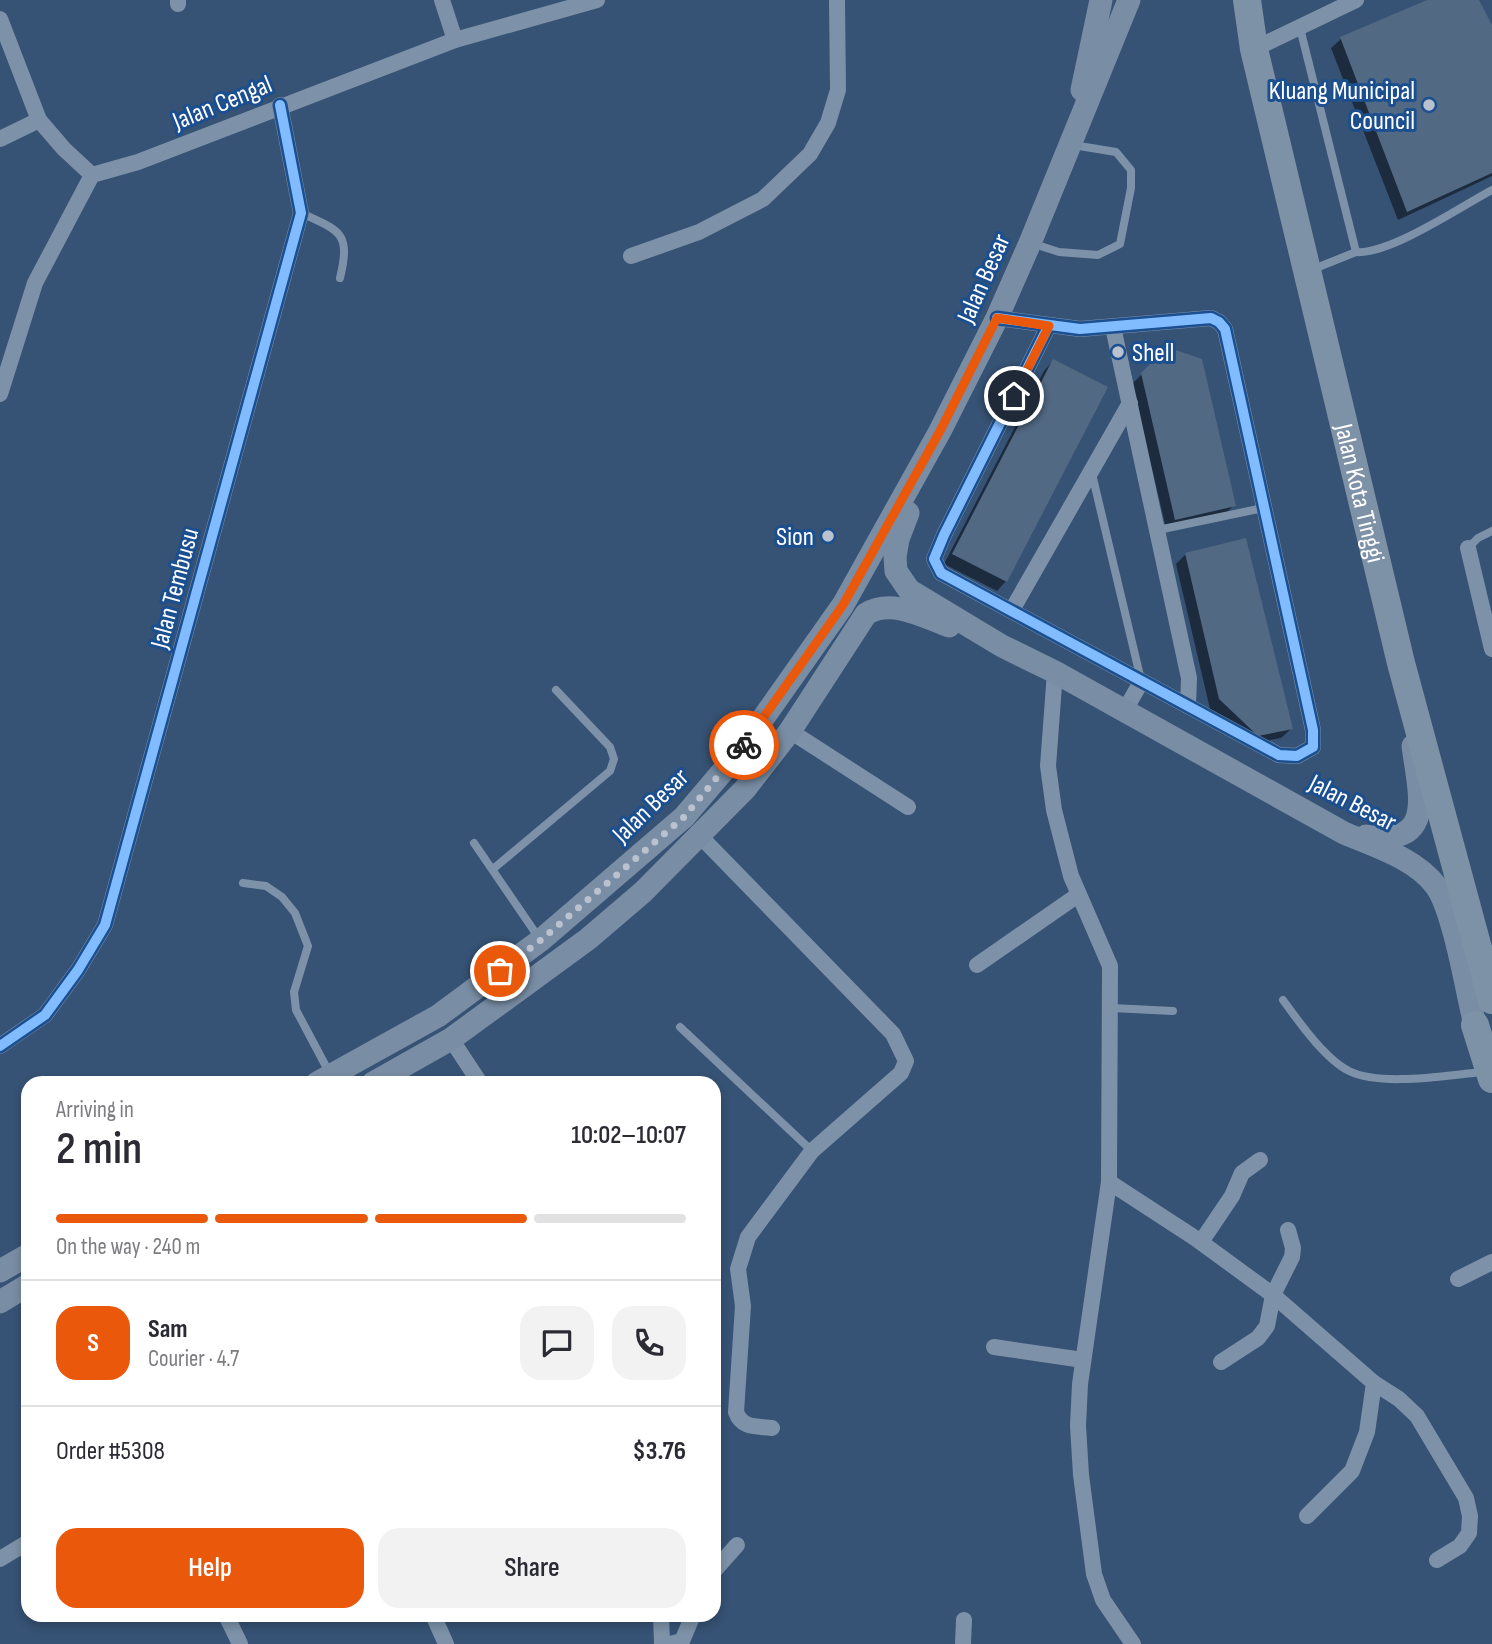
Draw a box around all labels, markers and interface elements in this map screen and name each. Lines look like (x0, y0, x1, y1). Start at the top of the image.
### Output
street label: Jalan Cengal (167, 69, 277, 138)
place label: Kluang Municipal Council (1269, 76, 1415, 137)
marker: Kluang Municipal Council (1421, 97, 1437, 113)
street label: Jalan Besar (951, 229, 1018, 329)
place label: Shell (1132, 338, 1174, 369)
marker: Shell (1110, 344, 1126, 360)
pin (984, 366, 1044, 426)
icon: home (995, 377, 1033, 415)
street label: Jalan Kota Tinggi (1327, 420, 1390, 566)
place label: Sion (776, 522, 814, 553)
street label: Jalan Tembusu (144, 525, 206, 653)
marker: Sion (820, 528, 836, 544)
courier (709, 710, 779, 780)
icon: bike (725, 726, 763, 764)
street label: Jalan Besar (606, 762, 696, 851)
street label: Jalan Besar (1302, 768, 1402, 839)
pin (470, 941, 530, 1001)
icon: bag (481, 952, 519, 990)
text: Arriving in (56, 1096, 134, 1124)
text: 10:02–10:07 (571, 1120, 686, 1151)
text: 2 min (56, 1122, 142, 1177)
text: On the way · 240 m (56, 1233, 200, 1261)
button: chat (520, 1306, 594, 1380)
button: phone (612, 1306, 686, 1380)
text: Sam (148, 1314, 188, 1345)
text: S (87, 1328, 99, 1359)
text: Courier · 4.7 (148, 1345, 239, 1373)
text: Order #5308 (56, 1436, 165, 1467)
text: $3.76 (633, 1436, 686, 1467)
button: Help (56, 1528, 364, 1608)
button: Share (378, 1528, 686, 1608)

